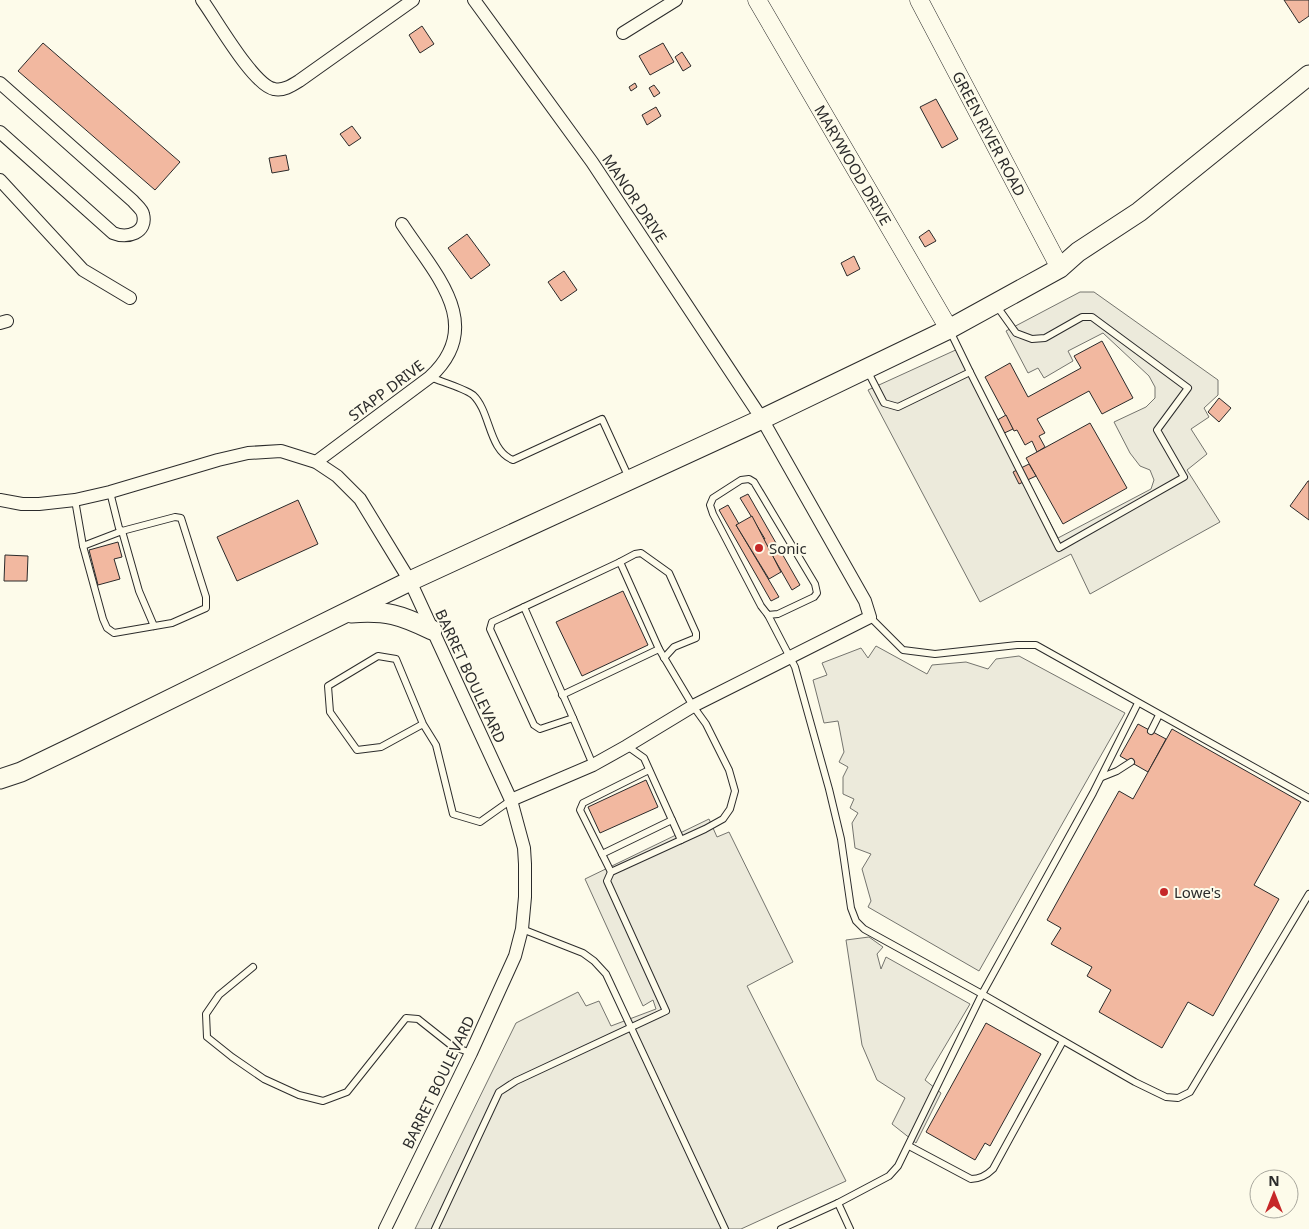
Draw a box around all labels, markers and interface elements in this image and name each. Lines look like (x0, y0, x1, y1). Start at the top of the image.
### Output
street label: GREEN RIVER ROAD (948, 68, 1030, 200)
street label: MARYWOOD DRIVE (810, 101, 896, 229)
street label: MANOR DRIVE (598, 150, 672, 246)
street label: STAPP DRIVE (344, 355, 428, 425)
place label: Sonic (769, 538, 807, 558)
marker: Sonic (753, 542, 765, 554)
street label: BARRET BOULEVARD (431, 606, 511, 746)
place label: Lowe's (1174, 882, 1221, 902)
marker: Lowe's (1158, 886, 1170, 898)
street label: BARRET BOULEVARD (397, 1012, 479, 1152)
north arrow (1249, 1169, 1299, 1219)
text: N (1268, 1171, 1280, 1190)

